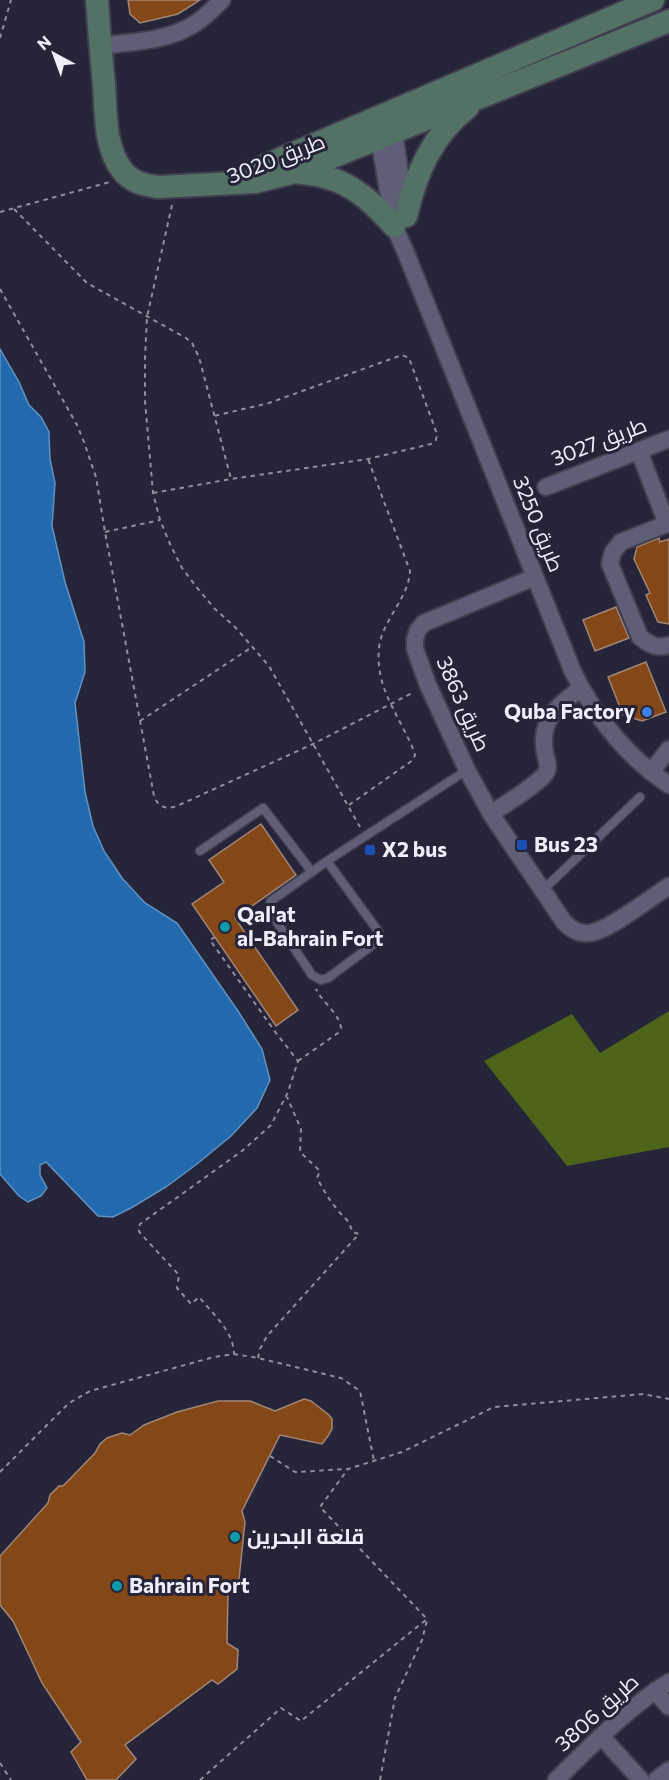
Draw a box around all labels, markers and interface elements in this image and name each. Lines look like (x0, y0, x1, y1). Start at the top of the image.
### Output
north arrow (24, 24, 84, 84)
text: N (33, 31, 55, 53)
street label: طريق 3020 (223, 127, 329, 190)
street label: طريق 3027 (547, 411, 650, 472)
street label: طريق 3250 (507, 472, 570, 576)
street label: طريق 3863 (430, 652, 496, 756)
place label: Quba Factory (504, 698, 635, 723)
marker: Quba Factory (640, 705, 654, 719)
place label: Bus 23 (534, 831, 598, 856)
place label: X2 bus (382, 836, 447, 861)
marker: Bus 23 (515, 838, 529, 852)
marker: X2 bus (363, 843, 377, 857)
place label: Qal'at al-Bahrain Fort (237, 901, 383, 950)
marker: Qal'at al-Bahrain Fort (218, 920, 232, 934)
place label: قلعة البحرين (247, 1523, 364, 1549)
marker: قلعة البحرين (228, 1530, 242, 1544)
place label: Bahrain Fort (129, 1572, 250, 1597)
marker: Bahrain Fort (110, 1579, 124, 1593)
street label: طريق 3806 (549, 1668, 644, 1757)

